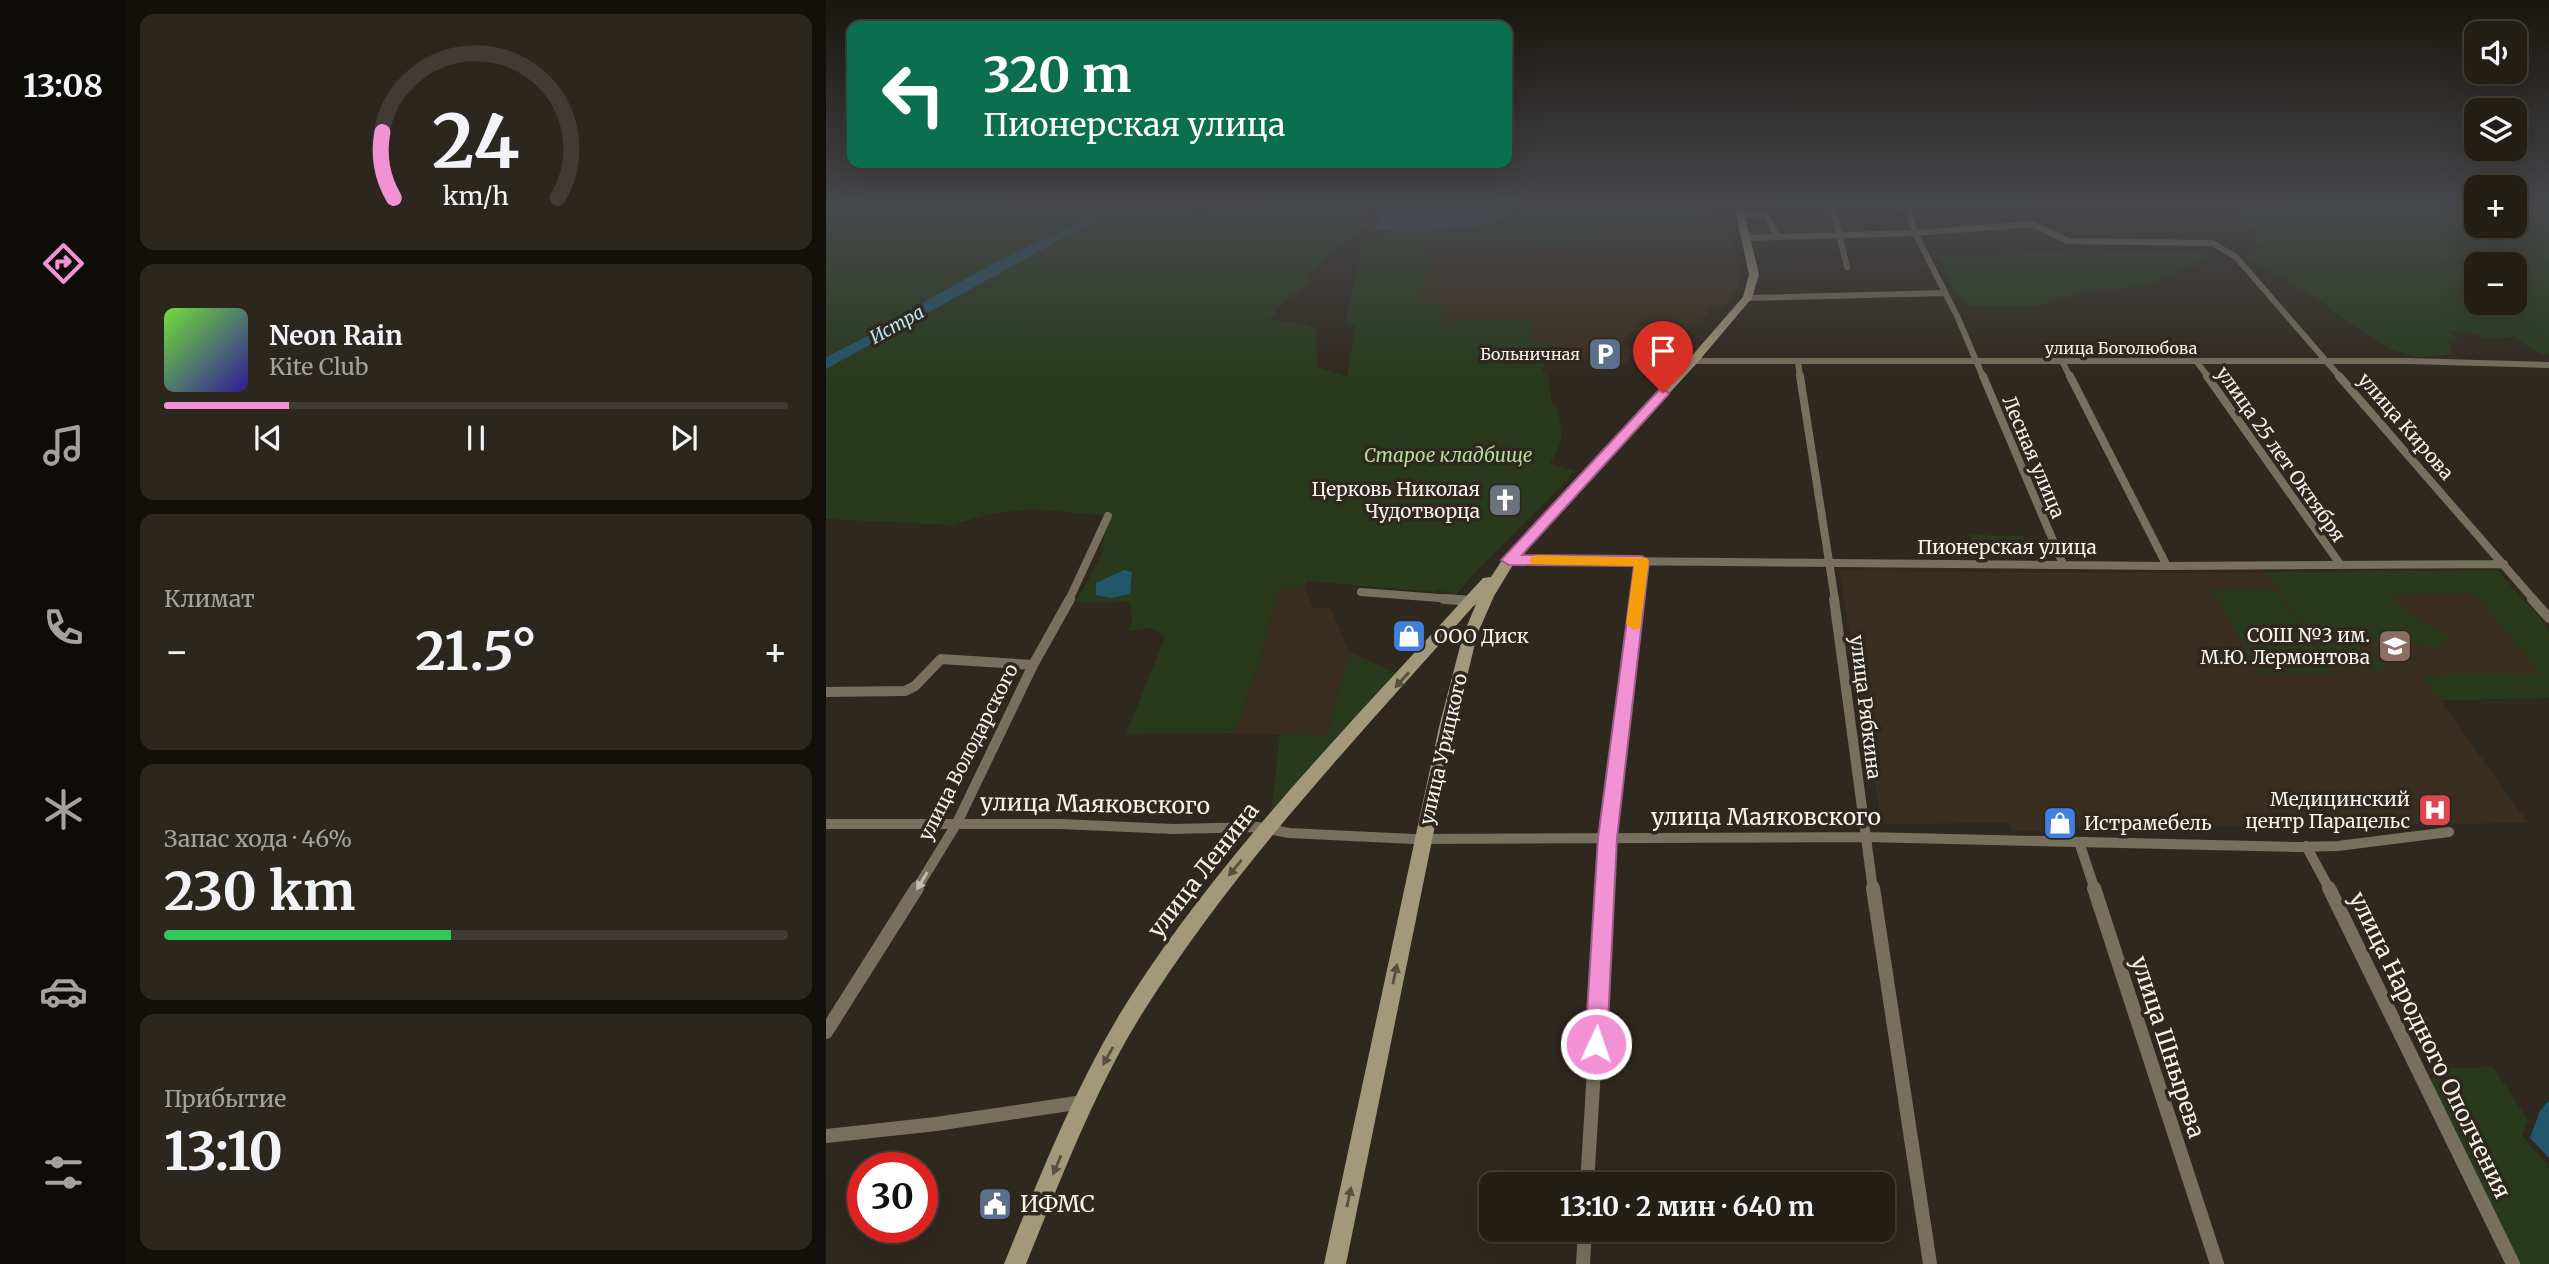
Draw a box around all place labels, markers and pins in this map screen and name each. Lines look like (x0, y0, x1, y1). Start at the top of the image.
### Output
pin (1633, 321, 1693, 393)
parking icon: Больничная (1586, 335, 1624, 373)
place label: Больничная (1480, 344, 1580, 364)
place label: Церковь Николая Чудотворца (1312, 477, 1480, 523)
church icon: Церковь Николая Чудотворца (1486, 481, 1524, 519)
shop icon: ООО Диск (1390, 617, 1428, 655)
place label: СОШ №3 им. М.Ю. Лермонтова (2200, 623, 2370, 669)
place label: ООО Диск (1434, 624, 1529, 648)
school or university icon: СОШ №3 им. М.Ю. Лермонтова (2376, 627, 2414, 665)
place label: Медицинский центр Парацельс (2245, 787, 2410, 833)
hospital icon: Медицинский центр Парацельс (2416, 791, 2454, 829)
shop icon: Истрамебель (2041, 804, 2079, 842)
place label: Истрамебель (2084, 811, 2212, 835)
public building icon: ИФМС (976, 1185, 1014, 1223)
place label: ИФМС (1020, 1189, 1095, 1218)

